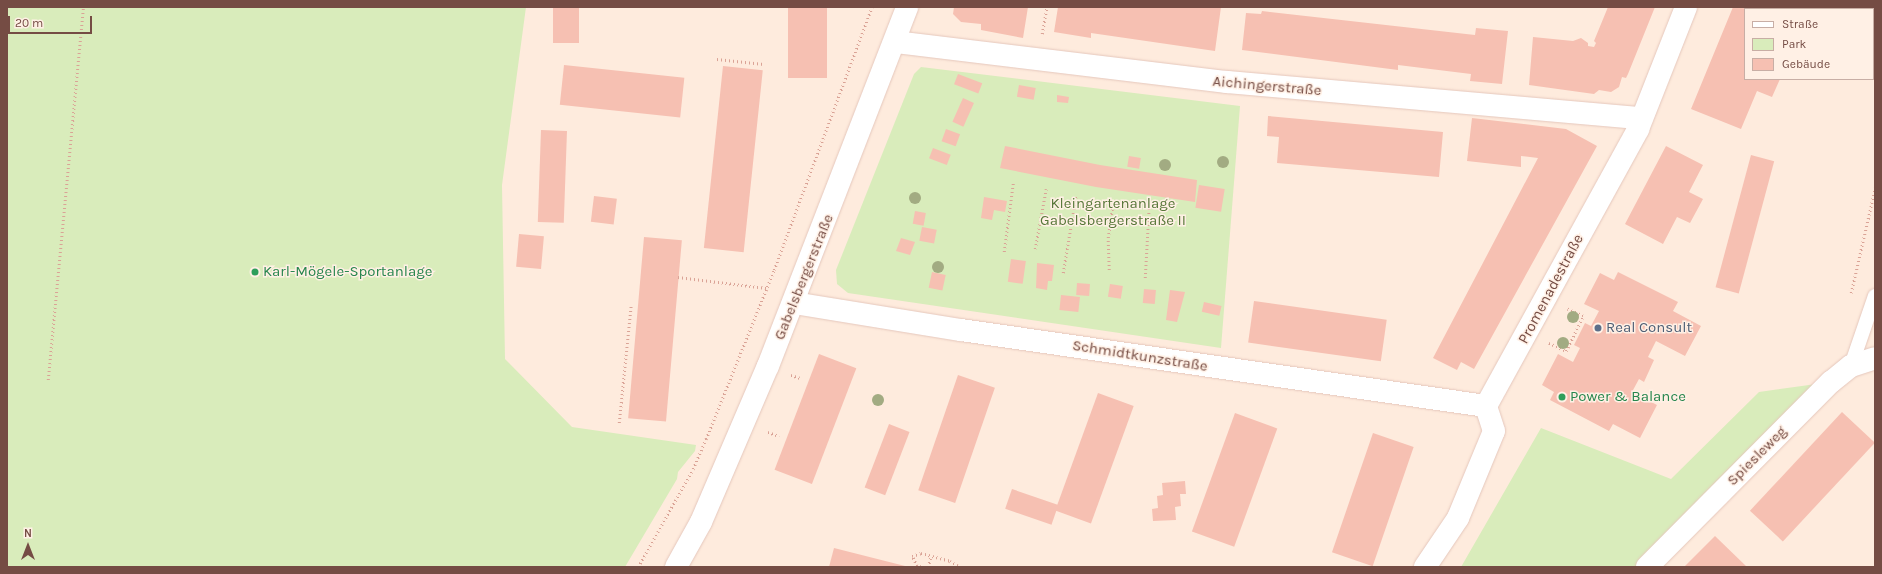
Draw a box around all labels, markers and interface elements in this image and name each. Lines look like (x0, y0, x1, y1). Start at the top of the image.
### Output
scale bar (10, 8, 94, 34)
legend (1744, 8, 1874, 80)
text: 20 m (15, 16, 43, 30)
text: Straße (1782, 17, 1818, 31)
text: Park (1782, 37, 1806, 51)
text: Gebäude (1782, 57, 1830, 71)
street label: Aichingerstraße (1212, 72, 1322, 100)
park label: Kleingartenanlage Gabelsbergerstraße II (1040, 194, 1186, 229)
street label: Gabelsbergerstraße (771, 211, 837, 343)
street label: Promenadestraße (1514, 231, 1588, 347)
place label: Karl-Mögele-Sportanlage (263, 263, 432, 281)
marker: Karl-Mögele-Sportanlage (250, 267, 260, 277)
place label: Real Consult (1606, 319, 1692, 337)
marker: Real Consult (1593, 323, 1603, 333)
street label: Schmidtkunzstraße (1071, 336, 1209, 376)
place label: Power & Balance (1570, 388, 1686, 406)
marker: Power & Balance (1557, 392, 1567, 402)
street label: Spiesleweg (1723, 422, 1791, 490)
north arrow (8, 526, 48, 566)
text: N (24, 527, 32, 540)

